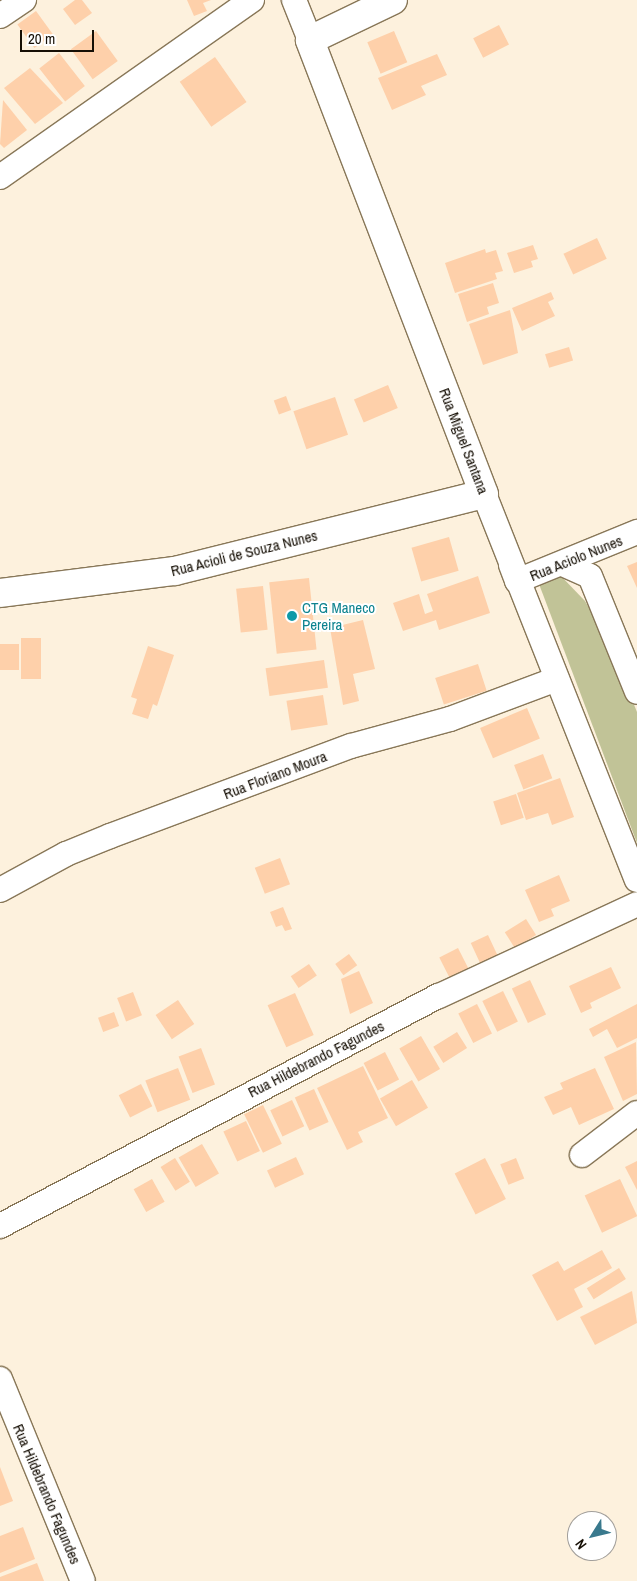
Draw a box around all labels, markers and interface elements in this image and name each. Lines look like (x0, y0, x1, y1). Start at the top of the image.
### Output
scale bar (22, 20, 96, 52)
text: 20 m (28, 28, 55, 49)
street label: Rua Miguel Santana (436, 385, 492, 497)
street label: Rua Acioli de Souza Nunes (169, 526, 319, 580)
street label: Rua Aciolo Nunes (527, 531, 625, 585)
place label: CTG Maneco Pereira (302, 598, 375, 633)
marker: CTG Maneco Pereira (286, 610, 298, 622)
street label: Rua Floriano Moura (221, 747, 329, 803)
street label: Rua Hildebrando Fagundes (245, 1017, 387, 1101)
street label: Rua Hildebrando Fagundes (9, 1421, 85, 1567)
north arrow (567, 1511, 617, 1561)
text: N (571, 1536, 590, 1553)

